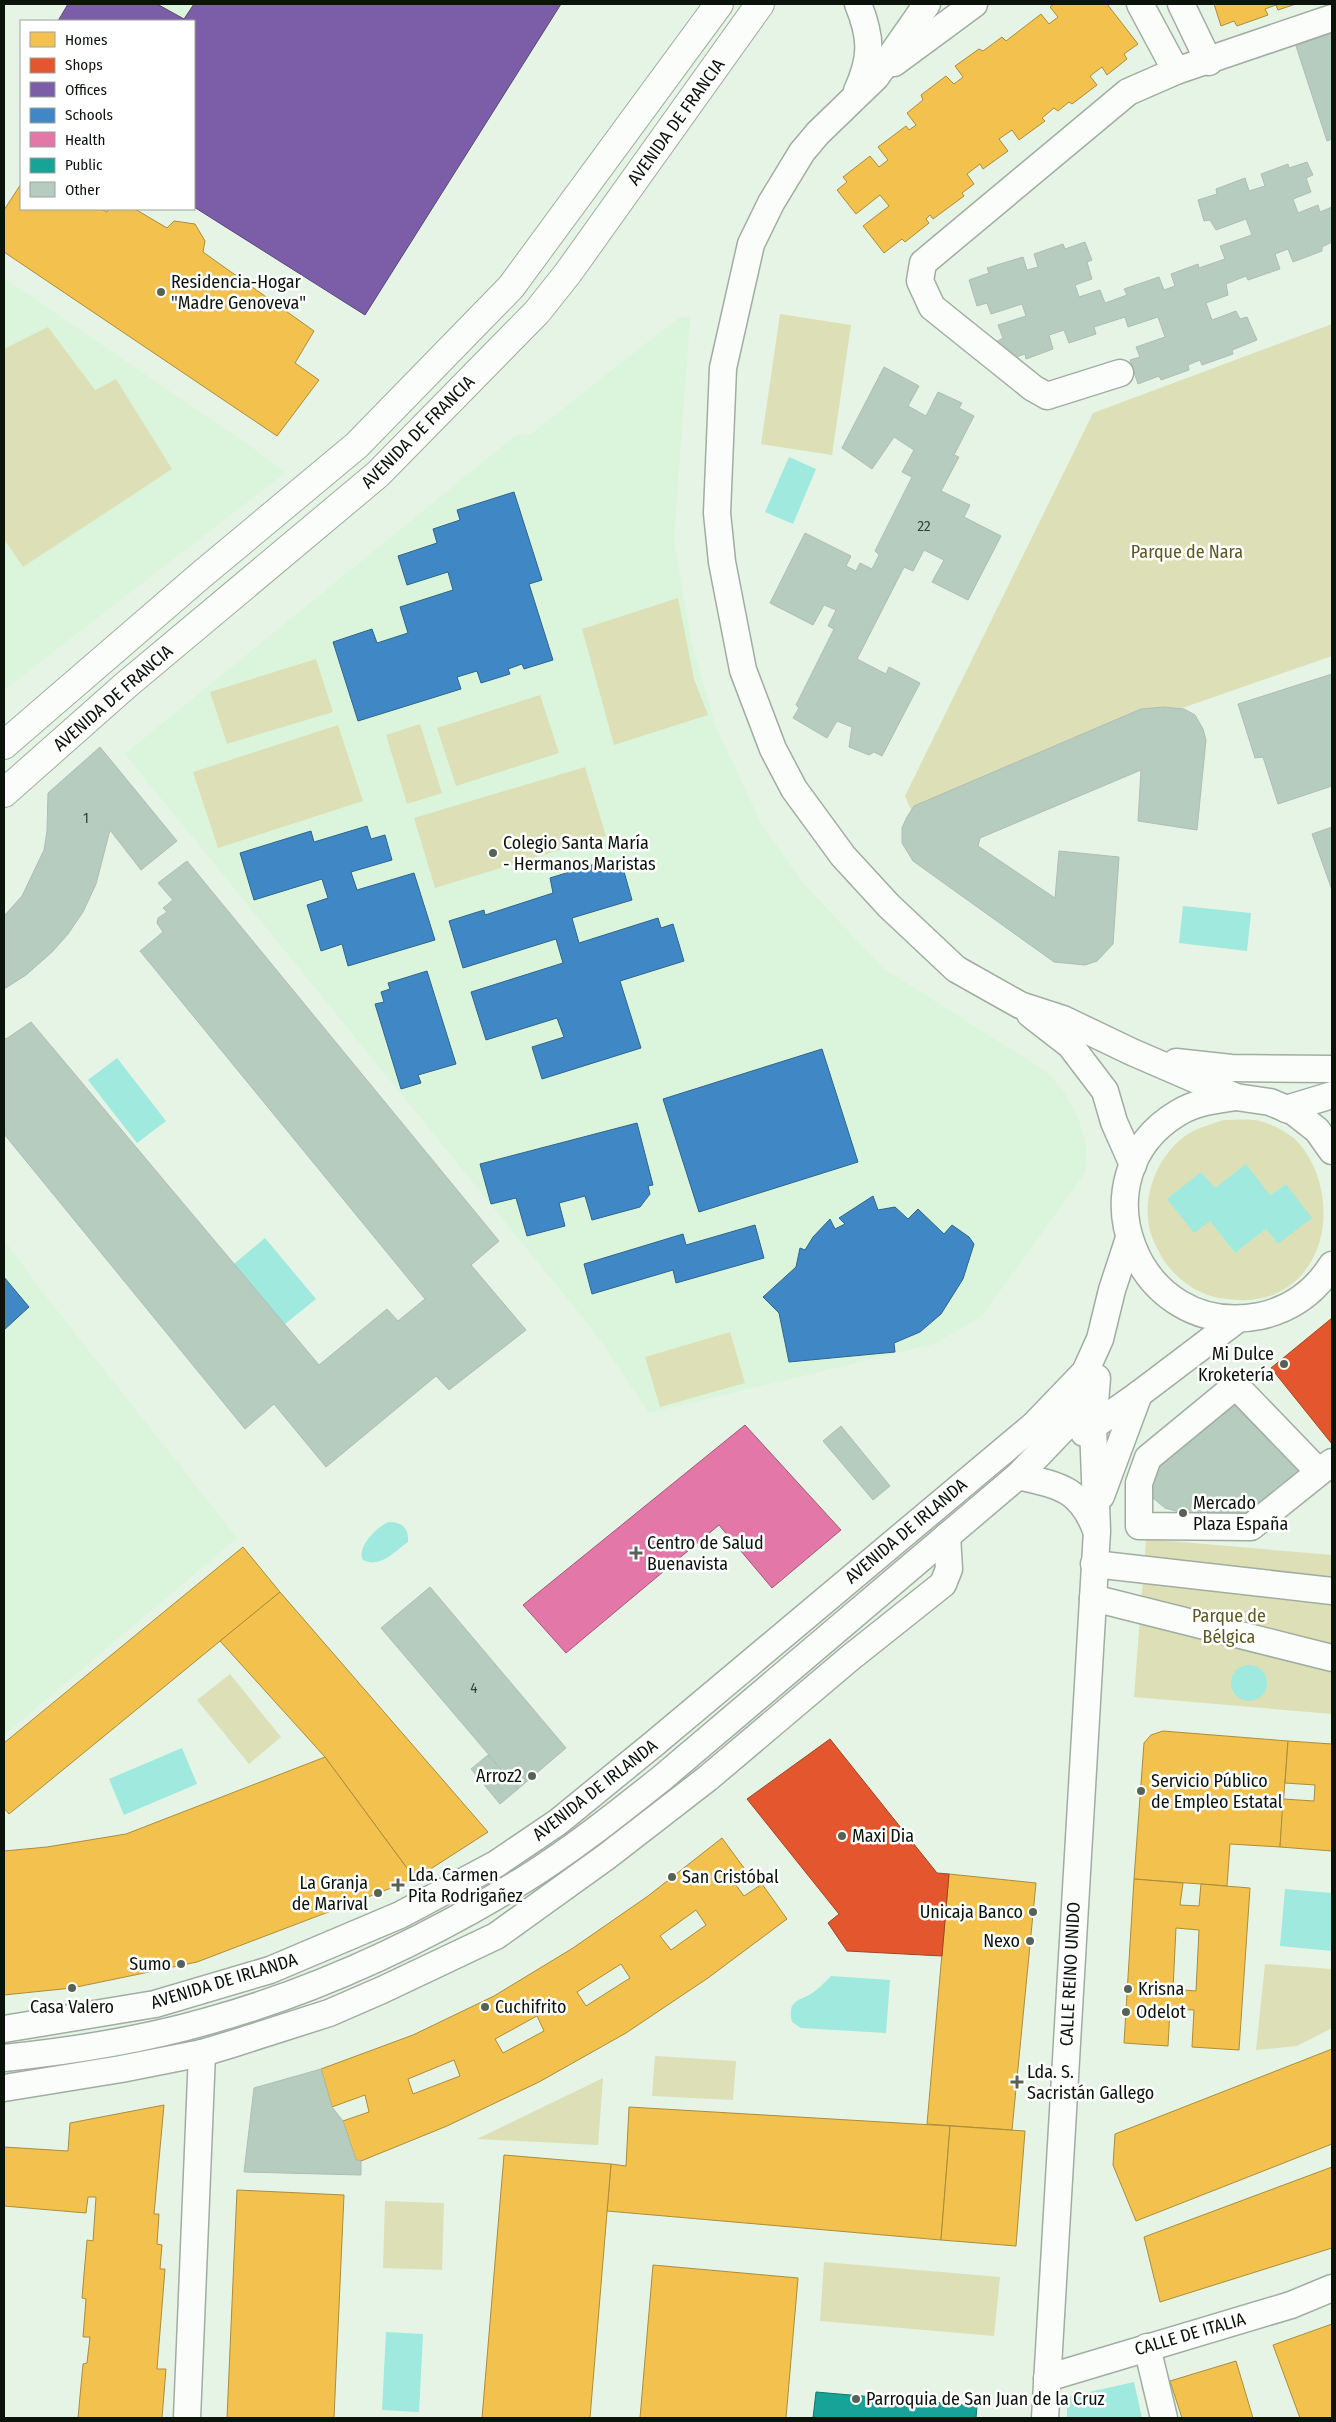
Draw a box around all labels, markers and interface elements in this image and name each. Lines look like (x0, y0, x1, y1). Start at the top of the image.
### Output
legend (20, 20, 195, 210)
text: Homes (65, 31, 107, 49)
street label: AVENIDA DE FRANCIA (623, 54, 730, 190)
text: Shops (65, 56, 103, 74)
text: Offices (65, 81, 107, 99)
text: Schools (65, 106, 113, 124)
text: Health (65, 131, 105, 149)
text: Public (65, 156, 103, 174)
text: Other (65, 181, 101, 199)
place label: Residencia-Hogar "Madre Genoveva" (171, 271, 306, 314)
marker: Residencia-Hogar "Madre Genoveva" (155, 286, 167, 298)
street label: AVENIDA DE FRANCIA (357, 370, 480, 493)
house number: 22 (917, 517, 931, 535)
park label: Parque de Nara (1131, 541, 1243, 563)
street label: AVENIDA DE FRANCIA (49, 640, 178, 756)
house number: 1 (83, 809, 89, 827)
place label: Colegio Santa María - Hermanos Maristas (503, 832, 656, 875)
marker: Colegio Santa María - Hermanos Maristas (487, 847, 499, 859)
place label: Mi Dulce Kroketería (1198, 1343, 1274, 1386)
marker: Mi Dulce Kroketería (1278, 1358, 1290, 1370)
street label: AVENIDA DE IRLANDA (841, 1473, 972, 1588)
place label: Mercado Plaza España (1193, 1492, 1288, 1535)
marker: Mercado Plaza España (1177, 1507, 1189, 1519)
place label: Centro de Salud Buenavista (647, 1532, 764, 1575)
marker: Centro de Salud Buenavista (629, 1546, 643, 1560)
park label: Parque de Bélgica (1192, 1605, 1266, 1648)
house number: 4 (470, 1679, 478, 1697)
street label: AVENIDA DE IRLANDA (528, 1734, 662, 1846)
place label: Arroz2 (476, 1765, 522, 1787)
marker: Arroz2 (526, 1770, 538, 1782)
place label: Servicio Público de Empleo Estatal (1151, 1770, 1283, 1813)
marker: Servicio Público de Empleo Estatal (1135, 1785, 1147, 1797)
place label: Maxi Dia (852, 1825, 914, 1847)
marker: Maxi Dia (836, 1830, 848, 1842)
place label: Lda. Carmen Pita Rodrigañez (408, 1864, 523, 1907)
place label: San Cristóbal (682, 1866, 779, 1888)
marker: San Cristóbal (666, 1871, 678, 1883)
place label: La Granja de Marival (292, 1872, 368, 1915)
marker: Lda. Carmen Pita Rodrigañez (392, 1879, 404, 1891)
marker: La Granja de Marival (372, 1887, 384, 1899)
place label: Unicaja Banco (920, 1901, 1023, 1923)
street label: CALLE REINO UNIDO (1055, 1901, 1085, 2047)
marker: Unicaja Banco (1027, 1906, 1039, 1918)
place label: Nexo (983, 1930, 1020, 1952)
marker: Nexo (1024, 1935, 1036, 1947)
street label: AVENIDA DE IRLANDA (148, 1948, 300, 2014)
place label: Sumo (129, 1953, 171, 1975)
marker: Sumo (175, 1958, 187, 1970)
place label: Krisna (1138, 1978, 1185, 2000)
marker: Casa Valero (66, 1982, 78, 1994)
marker: Krisna (1122, 1983, 1134, 1995)
place label: Casa Valero (30, 1996, 114, 2018)
place label: Cuchifrito (495, 1996, 566, 2018)
marker: Cuchifrito (479, 2001, 491, 2013)
place label: Odelot (1136, 2001, 1186, 2023)
marker: Odelot (1120, 2006, 1132, 2018)
place label: Lda. S. Sacristán Gallego (1027, 2061, 1154, 2104)
marker: Lda. S. Sacristán Gallego (1011, 2076, 1023, 2088)
street label: CALLE DE ITALIA (1132, 2308, 1248, 2360)
place label: Parroquia de San Juan de la Cruz (866, 2388, 1105, 2410)
marker: Parroquia de San Juan de la Cruz (850, 2393, 862, 2405)

